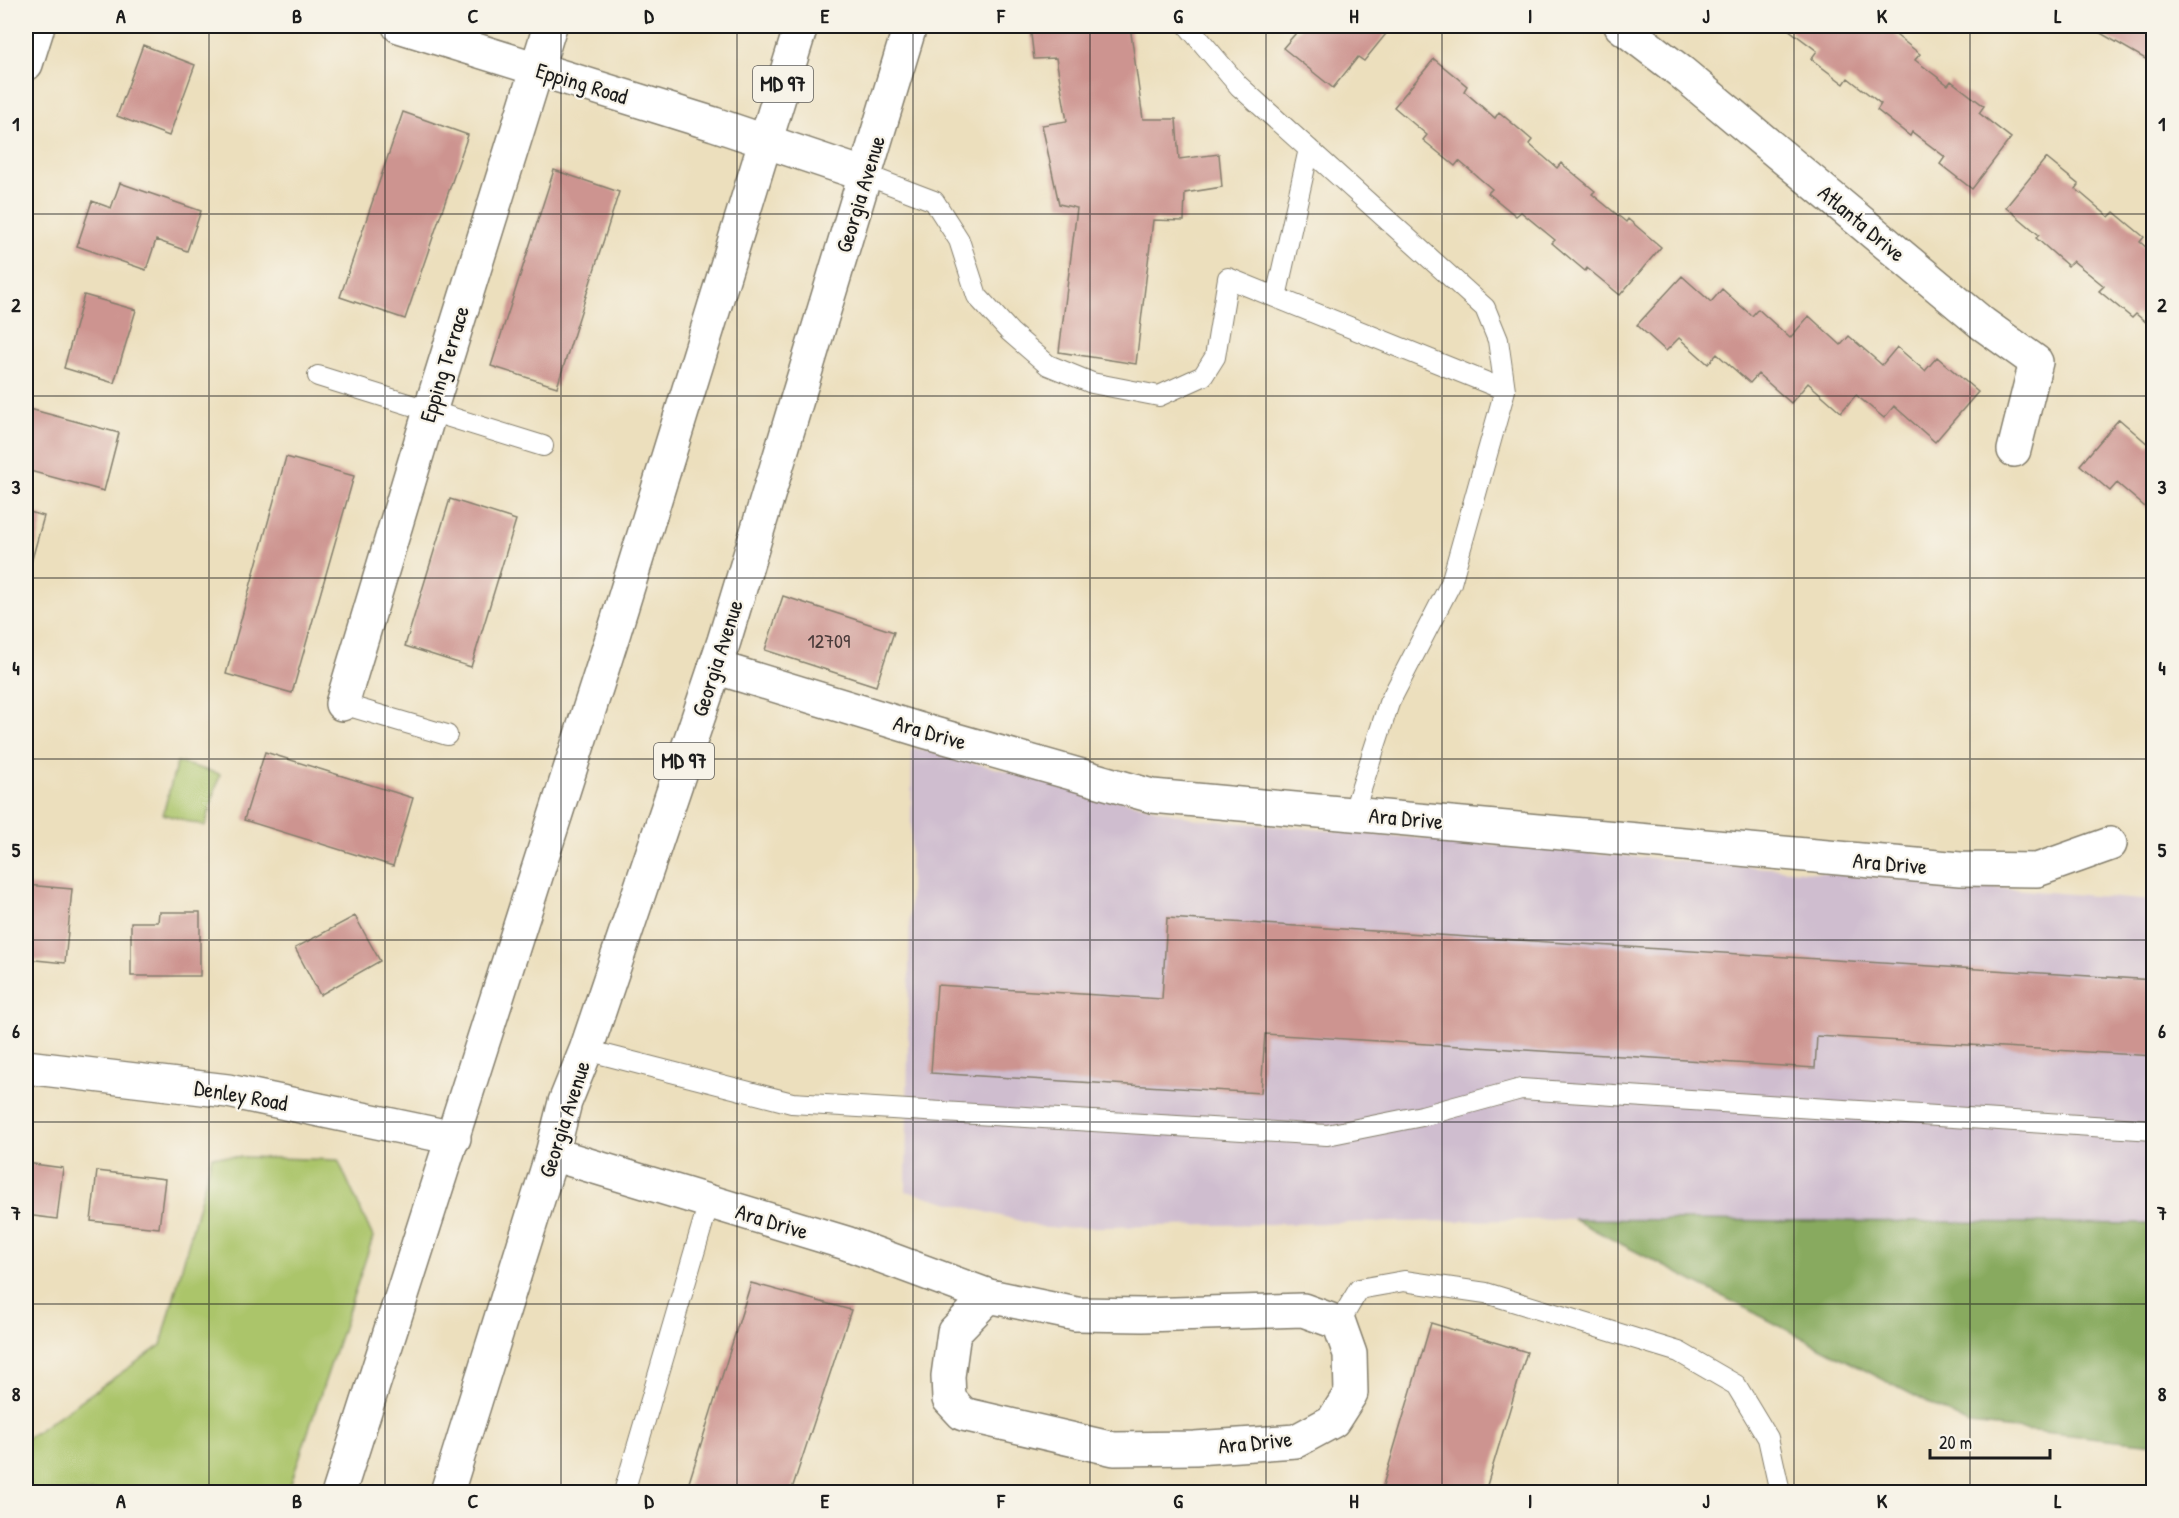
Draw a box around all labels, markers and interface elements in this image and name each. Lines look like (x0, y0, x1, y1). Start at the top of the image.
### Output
text: A (116, 2, 126, 29)
text: B (292, 2, 302, 29)
text: C (468, 2, 479, 29)
text: D (644, 2, 654, 29)
text: E (821, 2, 830, 29)
text: F (996, 2, 1006, 29)
text: G (1173, 2, 1183, 29)
text: H (1349, 2, 1359, 29)
text: I (1528, 2, 1532, 29)
text: J (1702, 2, 1710, 29)
text: K (1877, 2, 1888, 29)
text: L (2054, 2, 2062, 29)
street label: Epping Road (533, 55, 632, 111)
road number: MD 97 (753, 66, 813, 102)
text: 1 (12, 110, 20, 137)
text: 1 (2158, 110, 2166, 137)
street label: Georgia Avenue (828, 132, 892, 256)
street label: Atlanta Drive (1812, 178, 1912, 269)
text: 2 (11, 291, 21, 318)
text: 2 (2157, 291, 2167, 318)
street label: Epping Terrace (412, 302, 476, 426)
text: 3 (12, 473, 21, 500)
text: 3 (2158, 473, 2167, 500)
street label: Georgia Avenue (684, 596, 750, 720)
house number: 12709 (808, 627, 850, 654)
text: 4 (12, 654, 20, 681)
text: 4 (2158, 654, 2166, 681)
street label: Ara Drive (890, 707, 970, 757)
road number: MD 97 (654, 743, 714, 779)
street label: Ara Drive (1368, 800, 1445, 836)
text: 5 (12, 836, 21, 863)
text: 5 (2158, 836, 2167, 863)
street label: Ara Drive (1852, 845, 1929, 881)
text: 6 (12, 1017, 20, 1044)
text: 6 (2158, 1017, 2166, 1044)
street label: Georgia Avenue (531, 1057, 597, 1181)
street label: Denley Road (192, 1072, 290, 1118)
street label: Ara Drive (732, 1196, 812, 1246)
text: 7 (10, 1199, 21, 1226)
text: 7 (2156, 1199, 2167, 1226)
text: 8 (12, 1380, 21, 1407)
text: 8 (2158, 1380, 2167, 1407)
scale bar (1930, 1422, 2050, 1460)
street label: Ara Drive (1216, 1423, 1294, 1461)
text: 20 m (1939, 1430, 1972, 1455)
text: A (116, 1487, 126, 1514)
text: B (292, 1487, 302, 1514)
text: C (468, 1487, 479, 1514)
text: D (644, 1487, 654, 1514)
text: E (821, 1487, 830, 1514)
text: F (996, 1487, 1006, 1514)
text: G (1173, 1487, 1183, 1514)
text: H (1349, 1487, 1359, 1514)
text: I (1528, 1487, 1532, 1514)
text: J (1702, 1487, 1710, 1514)
text: K (1877, 1487, 1888, 1514)
text: L (2054, 1487, 2062, 1514)

